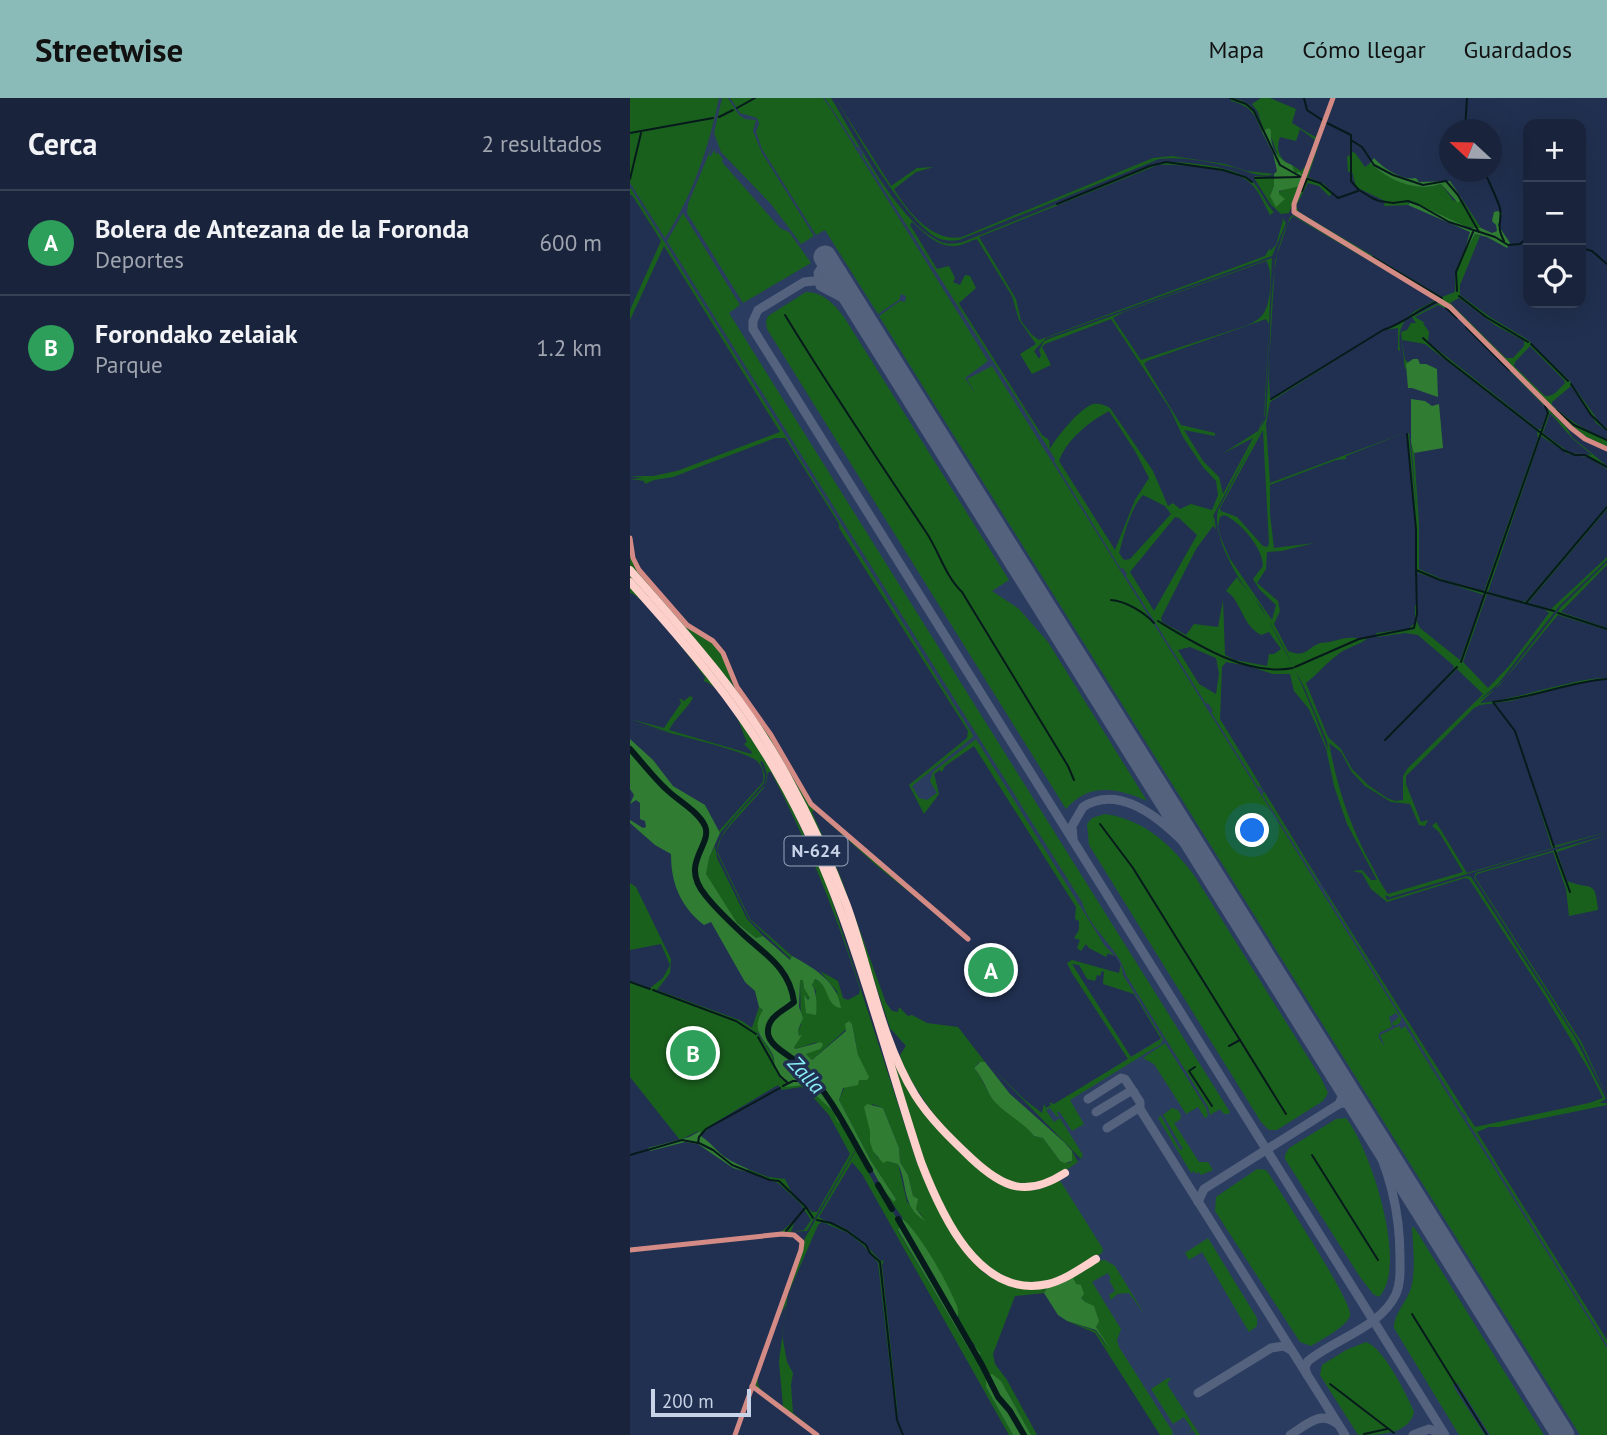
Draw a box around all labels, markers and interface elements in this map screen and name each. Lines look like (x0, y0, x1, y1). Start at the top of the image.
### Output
text: Streetwise (35, 28, 183, 71)
text: Mapa (1208, 34, 1264, 65)
text: Cómo llegar (1302, 34, 1426, 65)
text: Guardados (1464, 34, 1572, 65)
north arrow (1439, 119, 1502, 182)
map controls (1523, 119, 1586, 308)
button: + (1523, 119, 1586, 182)
text: Cerca (28, 124, 97, 163)
text: 2 resultados (481, 129, 602, 158)
button: − (1523, 182, 1586, 245)
text: Bolera de Antezana de la Foronda (95, 212, 469, 245)
text: A (44, 228, 58, 257)
text: 600 m (540, 228, 602, 257)
text: Deportes (95, 245, 184, 274)
button: locate (1523, 245, 1586, 308)
text: Forondako zelaiak (95, 317, 297, 350)
text: B (44, 333, 58, 362)
text: 1.2 km (536, 333, 602, 362)
text: Parque (95, 350, 163, 379)
your location (1235, 813, 1269, 847)
road number: N-624 (784, 836, 848, 866)
pin: A (968, 944, 1014, 996)
pin: B (670, 1027, 716, 1079)
water label: Zalla (781, 1049, 831, 1100)
scale bar (651, 1386, 751, 1418)
text: 200 m (662, 1389, 714, 1413)

